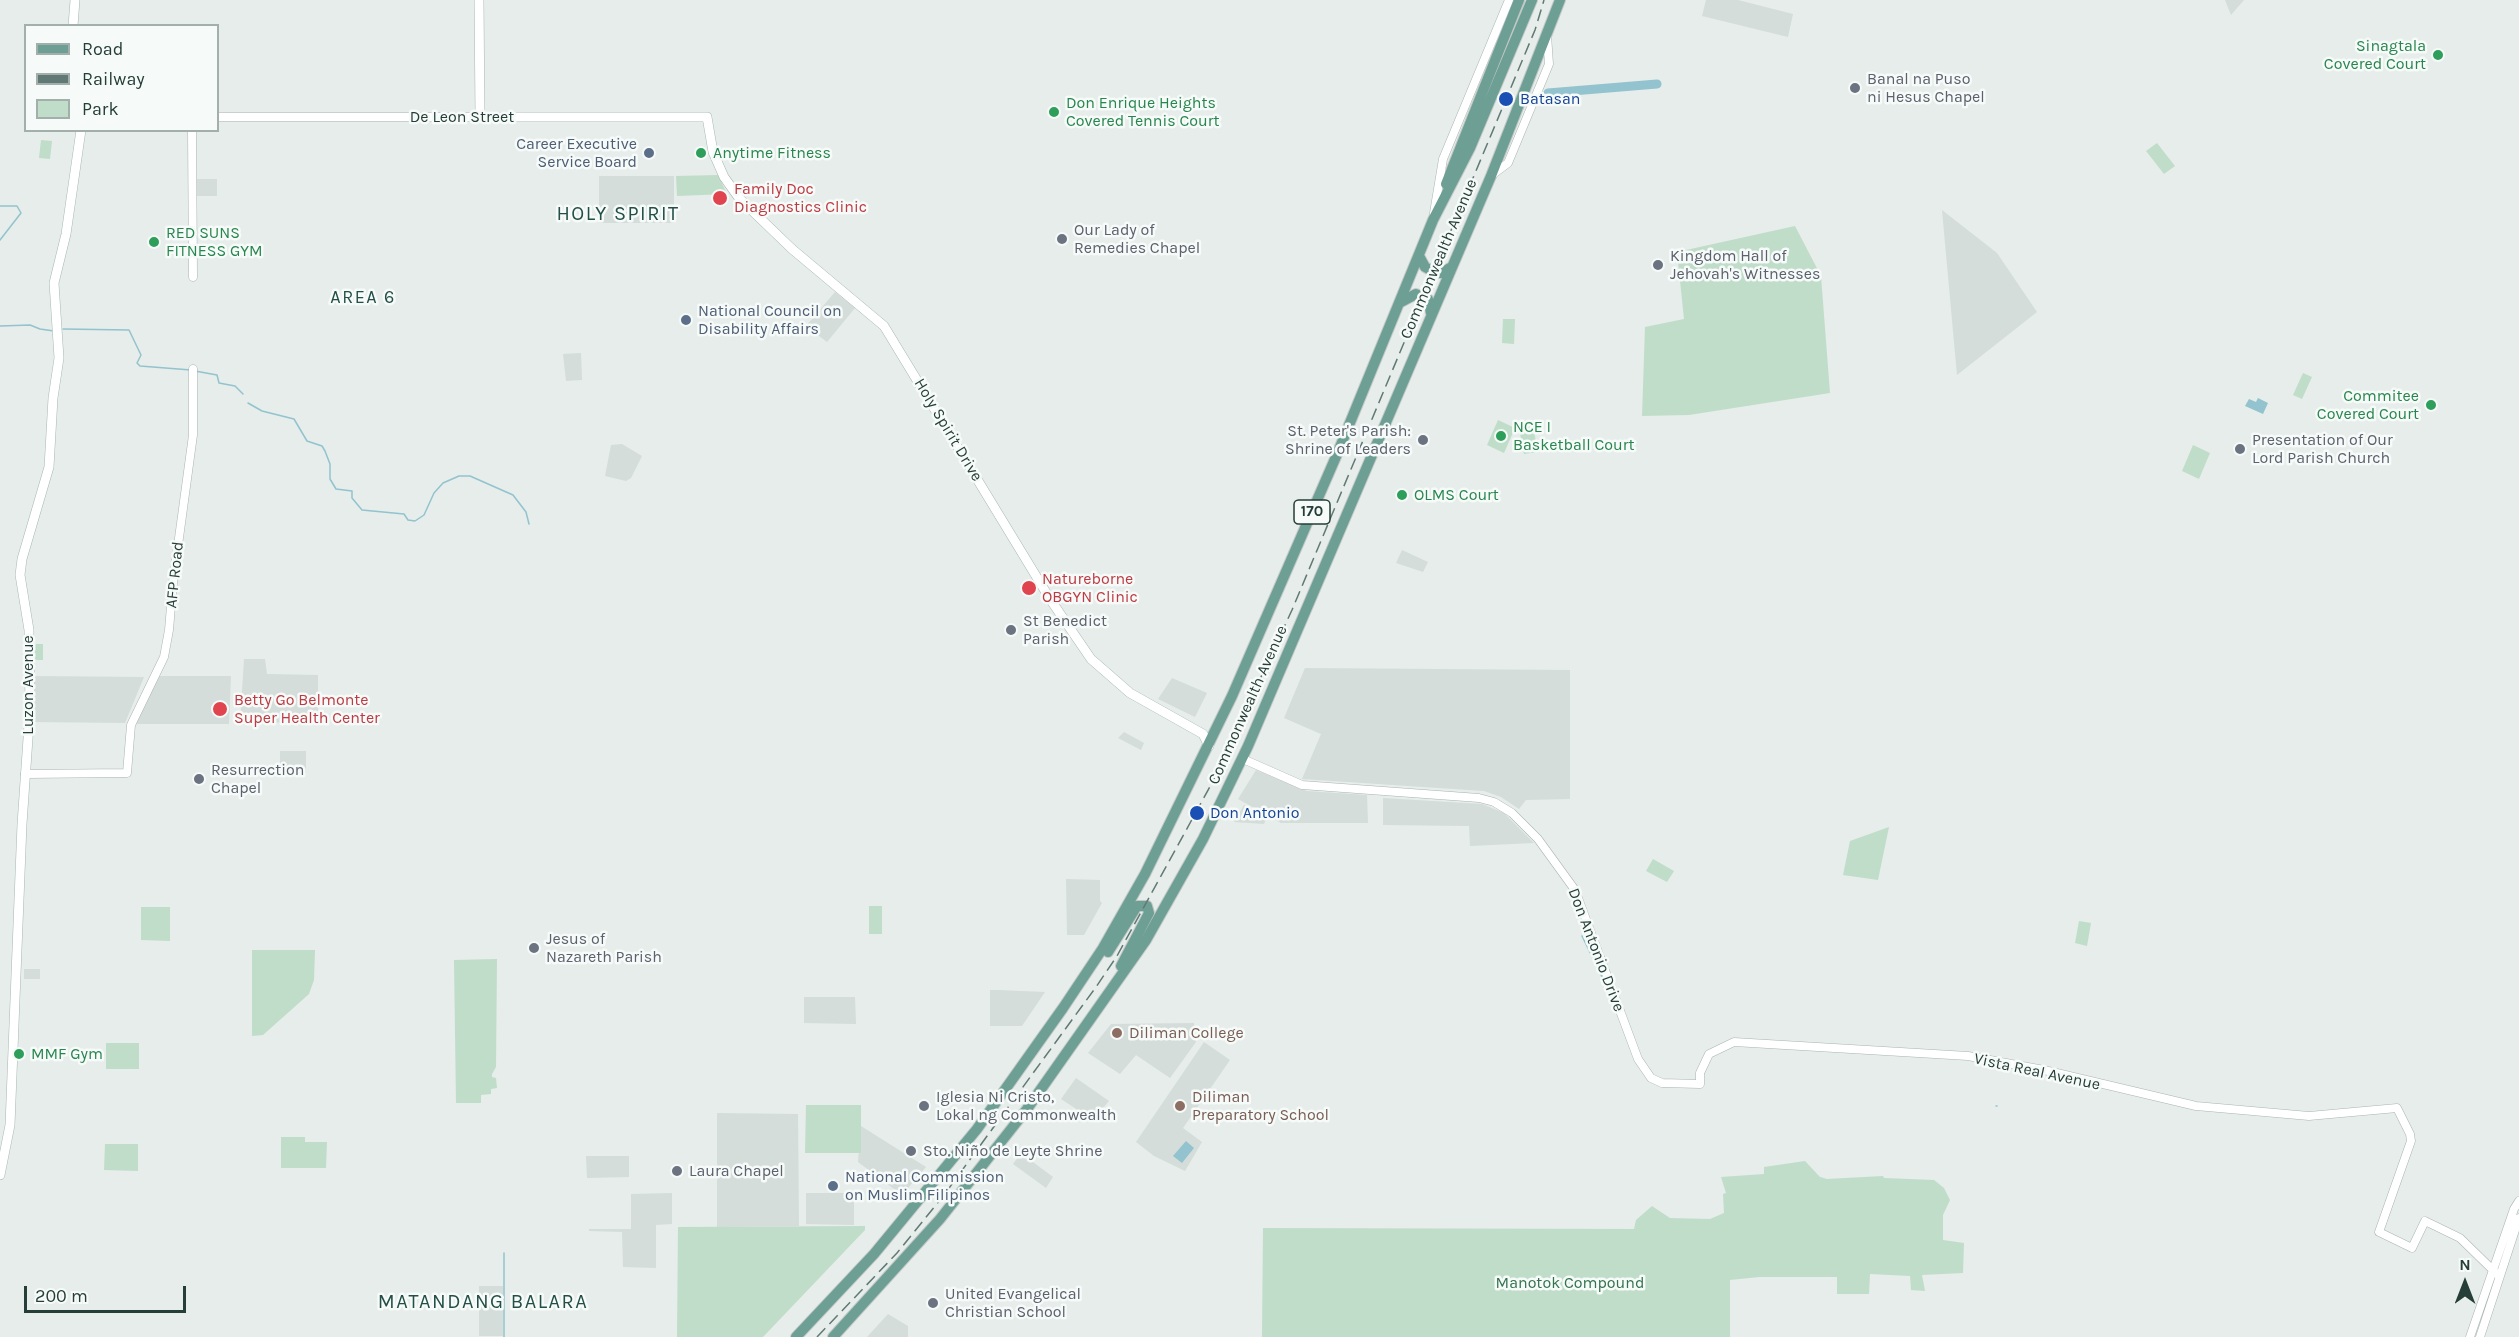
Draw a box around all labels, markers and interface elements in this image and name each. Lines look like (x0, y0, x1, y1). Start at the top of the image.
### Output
legend (24, 24, 219, 132)
place label: Sinagtala Covered Court (2324, 36, 2426, 74)
text: Road (82, 38, 123, 60)
marker: Sinagtala Covered Court (2431, 48, 2445, 62)
text: Railway (82, 68, 145, 90)
place label: Banal na Puso ni Hesus Chapel (1867, 69, 1985, 107)
marker: Banal na Puso ni Hesus Chapel (1848, 81, 1862, 95)
place label: Batasan (1520, 89, 1580, 109)
marker: Batasan (1497, 90, 1515, 108)
place label: Don Enrique Heights Covered Tennis Court (1066, 93, 1219, 131)
text: Park (82, 98, 119, 120)
marker: Don Enrique Heights Covered Tennis Court (1047, 105, 1061, 119)
street label: De Leon Street (410, 107, 514, 127)
place label: Career Executive Service Board (516, 134, 637, 172)
place label: Anytime Fitness (713, 143, 831, 163)
marker: Career Executive Service Board (642, 146, 656, 160)
marker: Anytime Fitness (694, 146, 708, 160)
street label: Commonwealth Avenue (1397, 176, 1481, 342)
place label: Family Doc Diagnostics Clinic (734, 179, 867, 217)
marker: Family Doc Diagnostics Clinic (711, 189, 729, 207)
district label: HOLY SPIRIT (556, 202, 680, 226)
place label: Our Lady of Remedies Chapel (1074, 220, 1200, 258)
place label: RED SUNS FITNESS GYM (166, 223, 263, 261)
marker: Our Lady of Remedies Chapel (1055, 232, 1069, 246)
marker: RED SUNS FITNESS GYM (147, 235, 161, 249)
place label: Kingdom Hall of Jehovah's Witnesses (1670, 246, 1820, 284)
marker: Kingdom Hall of Jehovah's Witnesses (1651, 258, 1665, 272)
district label: AREA 6 (330, 287, 396, 309)
place label: National Council on Disability Affairs (698, 301, 842, 339)
marker: National Council on Disability Affairs (679, 313, 693, 327)
street label: Holy Spirit Drive (910, 375, 986, 485)
place label: Commitee Covered Court (2317, 386, 2419, 424)
marker: Commitee Covered Court (2424, 398, 2438, 412)
place label: NCE I Basketball Court (1513, 417, 1634, 455)
place label: St. Peter's Parish: Shrine of Leaders (1285, 421, 1411, 459)
marker: NCE I Basketball Court (1494, 429, 1508, 443)
place label: Presentation of Our Lord Parish Church (2252, 430, 2393, 468)
marker: St. Peter's Parish: Shrine of Leaders (1416, 433, 1430, 447)
marker: Presentation of Our Lord Parish Church (2233, 442, 2247, 456)
place label: OLMS Court (1414, 485, 1499, 505)
marker: OLMS Court (1395, 488, 1409, 502)
road number: 170 (1294, 500, 1330, 524)
street label: AFP Road (162, 541, 188, 609)
place label: Natureborne OBGYN Clinic (1042, 569, 1138, 607)
marker: Natureborne OBGYN Clinic (1020, 579, 1038, 597)
place label: St Benedict Parish (1023, 611, 1107, 649)
street label: Commonwealth Avenue (1204, 622, 1292, 788)
marker: St Benedict Parish (1004, 623, 1018, 637)
street label: Luzon Avenue (18, 635, 38, 735)
place label: Betty Go Belmonte Super Health Center (234, 690, 380, 728)
marker: Betty Go Belmonte Super Health Center (211, 700, 229, 718)
place label: Resurrection Chapel (211, 760, 304, 798)
marker: Resurrection Chapel (192, 772, 206, 786)
place label: Don Antonio (1210, 803, 1300, 823)
marker: Don Antonio (1188, 804, 1206, 822)
street label: Don Antonio Drive (1564, 886, 1628, 1014)
place label: Jesus of Nazareth Parish (546, 929, 662, 967)
marker: Jesus of Nazareth Parish (527, 941, 541, 955)
place label: Diliman College (1129, 1023, 1244, 1043)
marker: Diliman College (1110, 1026, 1124, 1040)
place label: MMF Gym (31, 1044, 103, 1064)
marker: MMF Gym (12, 1047, 26, 1061)
street label: Vista Real Avenue (1972, 1049, 2102, 1095)
place label: Iglesia Ni Cristo, Lokal ng Commonwealth (936, 1087, 1116, 1125)
place label: Diliman Preparatory School (1192, 1087, 1329, 1125)
marker: Iglesia Ni Cristo, Lokal ng Commonwealth (917, 1099, 931, 1113)
marker: Diliman Preparatory School (1173, 1099, 1187, 1113)
place label: Sto. Niño de Leyte Shrine (923, 1141, 1102, 1161)
marker: Sto. Niño de Leyte Shrine (904, 1144, 918, 1158)
place label: Laura Chapel (689, 1161, 784, 1181)
marker: Laura Chapel (670, 1164, 684, 1178)
place label: National Commission on Muslim Filipinos (845, 1167, 1004, 1205)
marker: National Commission on Muslim Filipinos (826, 1179, 840, 1193)
north arrow (2435, 1253, 2495, 1313)
text: N (2459, 1255, 2471, 1274)
park label: Manotok Compound (1496, 1273, 1644, 1293)
scale bar (27, 1274, 189, 1312)
place label: United Evangelical Christian School (945, 1284, 1081, 1322)
text: 200 m (35, 1285, 88, 1307)
district label: MATANDANG BALARA (378, 1290, 588, 1314)
marker: United Evangelical Christian School (926, 1296, 940, 1310)

